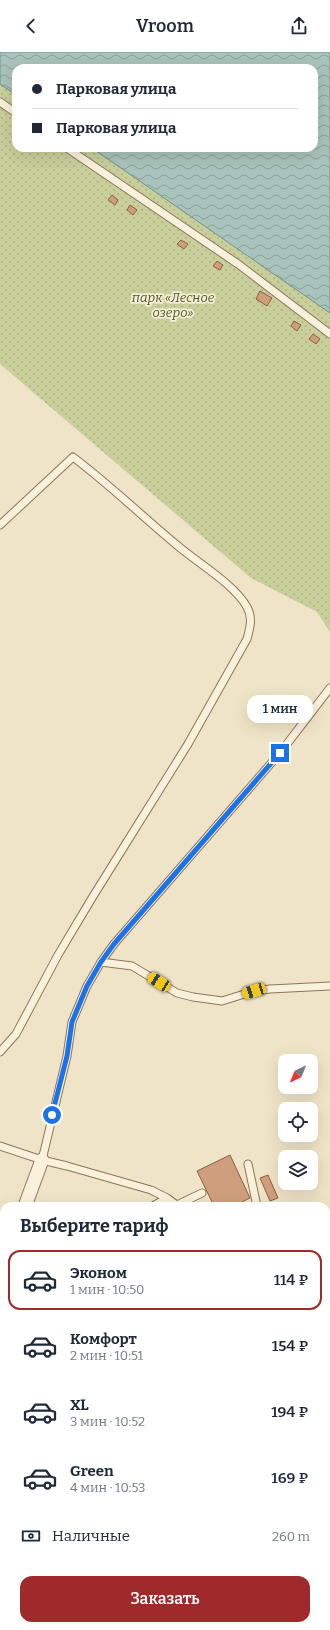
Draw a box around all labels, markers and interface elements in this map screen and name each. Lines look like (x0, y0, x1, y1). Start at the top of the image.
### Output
icon: back (20, 15, 42, 37)
text: Vroom (136, 15, 194, 37)
icon: share (288, 15, 310, 37)
text: Парковая улица (56, 80, 176, 98)
text: Парковая улица (56, 119, 176, 137)
park label: парк «Лесное озеро» (131, 290, 215, 320)
callout: 1 мин (247, 695, 313, 723)
text: 1 мин (262, 701, 298, 716)
route end (271, 744, 289, 762)
car (146, 971, 172, 993)
car (241, 982, 267, 1000)
north arrow (278, 1054, 318, 1094)
map controls (278, 1054, 318, 1190)
button: locate (278, 1102, 318, 1142)
route start (43, 1106, 61, 1124)
button: layers (278, 1150, 318, 1190)
text: Выберите тариф (20, 1215, 168, 1237)
icon: car (22, 1262, 58, 1298)
text: Эконом (70, 1264, 127, 1282)
text: 114 ₽ (274, 1271, 308, 1289)
text: 1 мин · 10:50 (70, 1282, 144, 1297)
icon: car (22, 1328, 58, 1364)
text: Комфорт (70, 1330, 137, 1348)
text: 154 ₽ (272, 1337, 308, 1355)
text: 2 мин · 10:51 (70, 1348, 143, 1363)
icon: car (22, 1394, 58, 1430)
text: XL (70, 1396, 89, 1414)
text: 194 ₽ (271, 1403, 308, 1421)
text: 3 мин · 10:52 (70, 1414, 145, 1429)
icon: car (22, 1460, 58, 1496)
text: Green (70, 1462, 114, 1480)
text: 169 ₽ (271, 1469, 308, 1487)
text: 4 мин · 10:53 (70, 1480, 146, 1495)
icon: cash (20, 1525, 42, 1547)
text: Наличные (52, 1527, 130, 1545)
text: 260 m (272, 1529, 310, 1544)
button: Заказать (20, 1576, 310, 1622)

